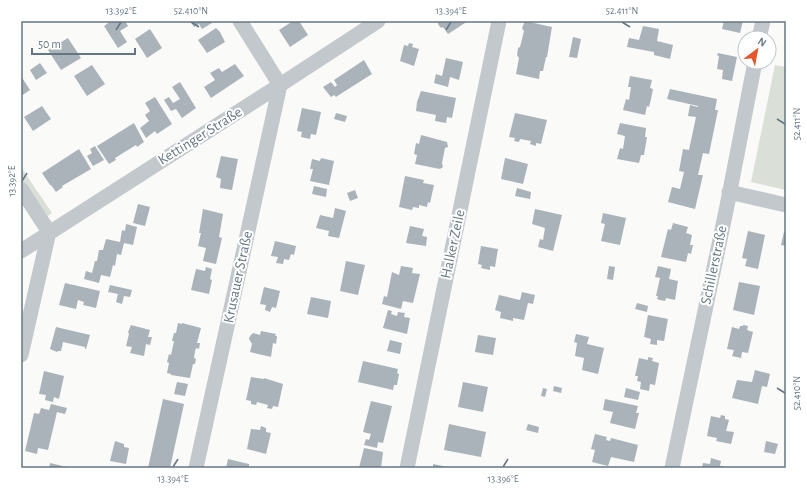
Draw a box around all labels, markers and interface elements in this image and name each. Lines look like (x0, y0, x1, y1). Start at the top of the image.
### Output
text: 13.392°E (106, 6, 137, 16)
text: 52.410°N (174, 6, 208, 16)
text: 13.394°E (435, 6, 467, 16)
text: 52.411°N (606, 6, 638, 16)
scale bar (32, 30, 135, 56)
north arrow (737, 30, 777, 70)
text: N (756, 35, 768, 49)
text: 50 m (38, 38, 61, 50)
street label: Kettinger Straße (155, 104, 245, 168)
text: 52.411°N (792, 108, 802, 140)
text: 13.392°E (7, 165, 17, 196)
street label: Halker Zeile (438, 208, 468, 280)
street label: Schillerstraße (698, 224, 730, 306)
street label: Krusauer Straße (221, 230, 255, 324)
text: 52.410°N (792, 376, 802, 410)
text: 13.394°E (157, 474, 189, 484)
text: 13.396°E (487, 474, 519, 484)

